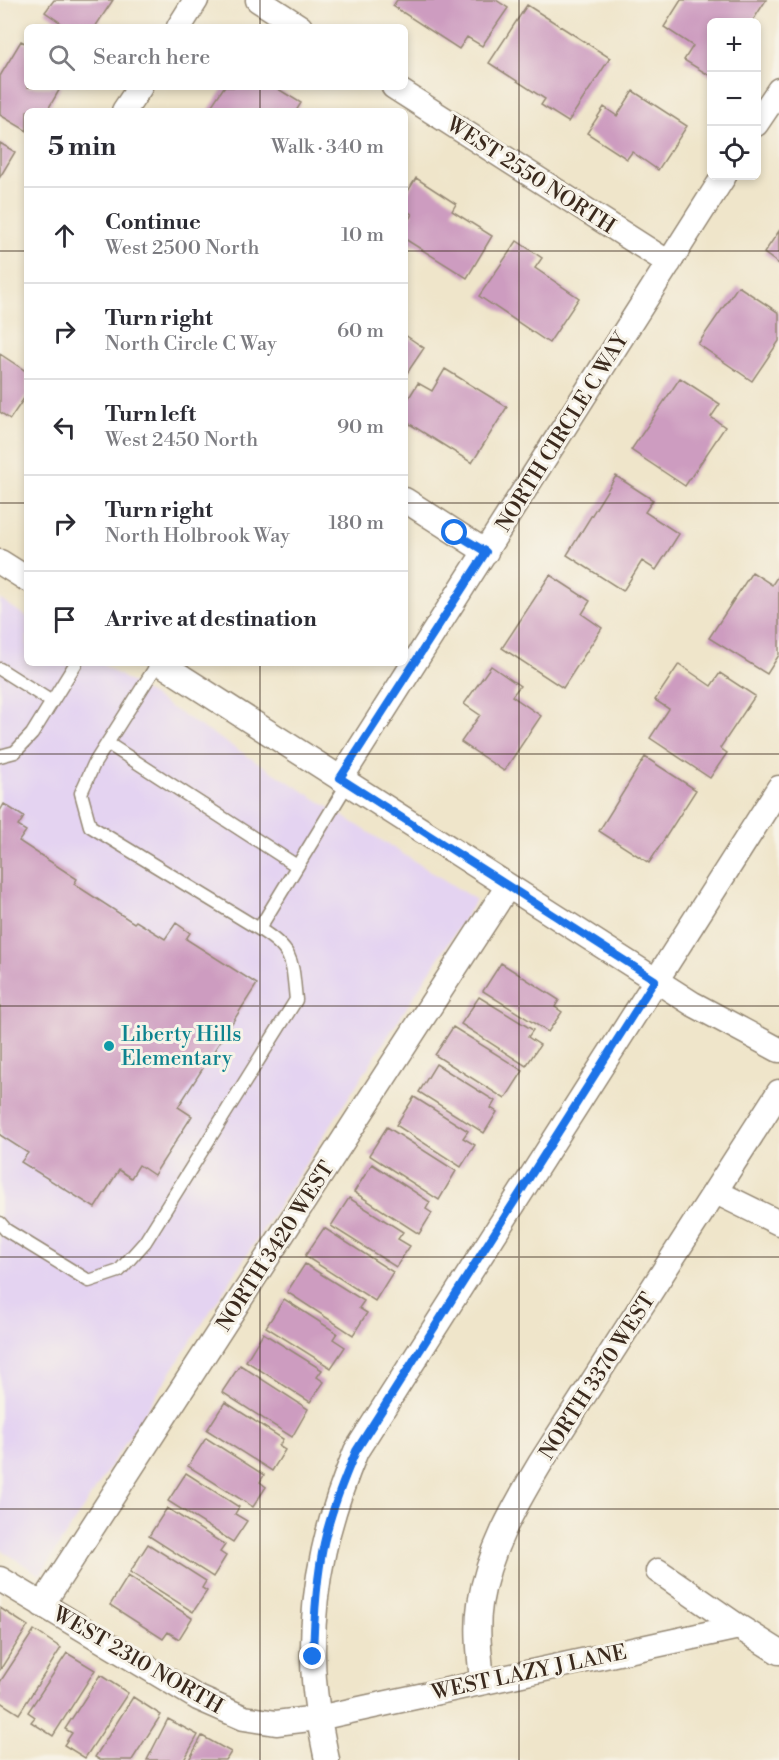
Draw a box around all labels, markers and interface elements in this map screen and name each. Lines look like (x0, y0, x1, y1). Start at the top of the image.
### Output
map controls (707, 18, 761, 180)
button: + (707, 18, 761, 72)
search box (24, 24, 408, 90)
icon: search (45, 41, 78, 74)
text: Search here (93, 44, 210, 71)
button: − (707, 72, 761, 126)
street label: WEST 2550 NORTH (440, 111, 620, 240)
button: locate (707, 126, 761, 180)
text: 5 min (48, 131, 116, 163)
text: Walk · 340 m (271, 135, 384, 160)
text: Continue (105, 209, 201, 236)
icon: ahead (48, 219, 81, 252)
text: 10 m (341, 223, 384, 248)
text: West 2500 North (105, 236, 259, 261)
text: Turn right (105, 305, 213, 332)
icon: right (48, 315, 81, 348)
text: 60 m (337, 319, 384, 344)
street label: NORTH CIRCLE C WAY (491, 327, 635, 537)
text: North Circle C Way (105, 332, 277, 357)
text: Turn left (105, 401, 196, 428)
icon: left (48, 411, 81, 444)
text: 90 m (337, 415, 384, 440)
text: West 2450 North (105, 428, 258, 453)
text: Turn right (105, 497, 213, 524)
icon: right (48, 507, 81, 540)
text: 180 m (329, 511, 384, 536)
route start (441, 519, 467, 545)
text: North Holbrook Way (105, 524, 290, 549)
icon: arrive (48, 603, 81, 636)
text: Arrive at destination (105, 606, 317, 633)
place label: Liberty Hills Elementary (121, 1022, 241, 1072)
marker: Liberty Hills Elementary (102, 1039, 116, 1053)
street label: NORTH 3420 WEST (211, 1157, 341, 1336)
street label: NORTH 3370 WEST (534, 1288, 662, 1465)
street label: WEST 2310 NORTH (47, 1601, 227, 1720)
street label: WEST LAZY J LANE (428, 1640, 629, 1707)
route end (299, 1643, 325, 1669)

